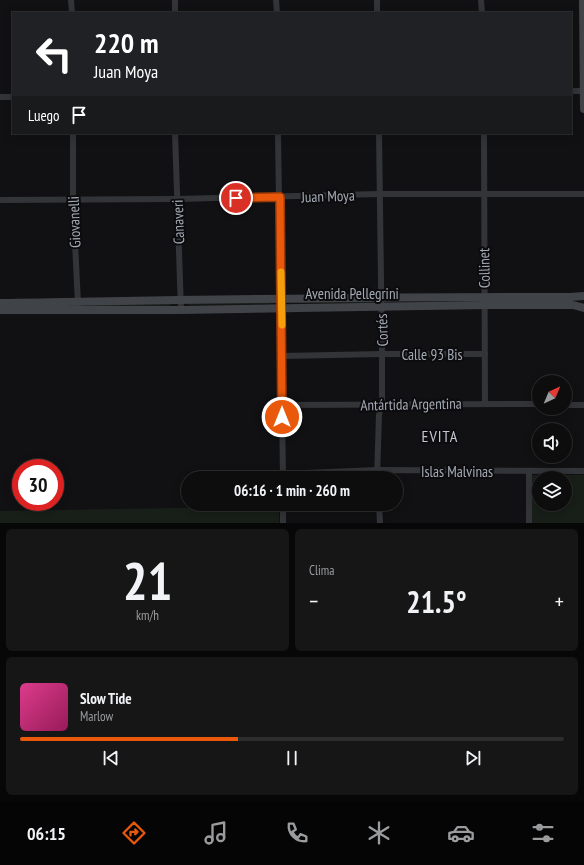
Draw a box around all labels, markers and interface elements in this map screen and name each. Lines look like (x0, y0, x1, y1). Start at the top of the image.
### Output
text: 220 m (94, 24, 158, 61)
icon: left (28, 28, 80, 80)
text: Juan Moya (94, 60, 158, 83)
icon: arrive (68, 104, 90, 126)
text: Luego (28, 106, 60, 125)
pin (219, 181, 253, 215)
street label: Juan Moya (300, 186, 355, 206)
icon: arrive (225, 187, 247, 209)
street label: Giovanelli (64, 196, 84, 248)
street label: Canaveri (168, 199, 188, 245)
street label: Collinet (474, 248, 494, 288)
street label: Avenida Pellegrini (305, 284, 399, 303)
street label: Cortés (372, 313, 392, 347)
street label: Calle 93 Bis (401, 345, 463, 364)
north arrow (532, 375, 572, 415)
map controls (532, 375, 572, 511)
street label: Antártida Argentina (360, 394, 462, 414)
position arrow (261, 396, 303, 438)
button: sound (532, 423, 572, 463)
district label: EVITA (422, 426, 458, 446)
speed limit sign: 30 (12, 459, 64, 511)
street label: Islas Malvinas (421, 462, 493, 481)
button: layers (532, 471, 572, 511)
text: 06:16 · 1 min · 260 m (234, 481, 350, 500)
text: 21 (123, 547, 172, 614)
text: Clima (309, 562, 334, 579)
text: 21.5° (406, 582, 467, 621)
text: − (309, 587, 318, 615)
text: + (555, 587, 564, 615)
text: km/h (136, 607, 159, 624)
text: Slow Tide (80, 689, 132, 708)
text: Marlow (80, 708, 113, 725)
icon: previous (100, 747, 122, 769)
icon: pause (281, 747, 303, 769)
icon: next (462, 747, 484, 769)
icon: directions (120, 819, 148, 847)
icon: music (202, 819, 230, 847)
icon: phone (283, 819, 311, 847)
icon: climate (365, 819, 393, 847)
icon: car (447, 819, 475, 847)
icon: filters (529, 819, 557, 847)
text: 06:15 (27, 822, 66, 845)

